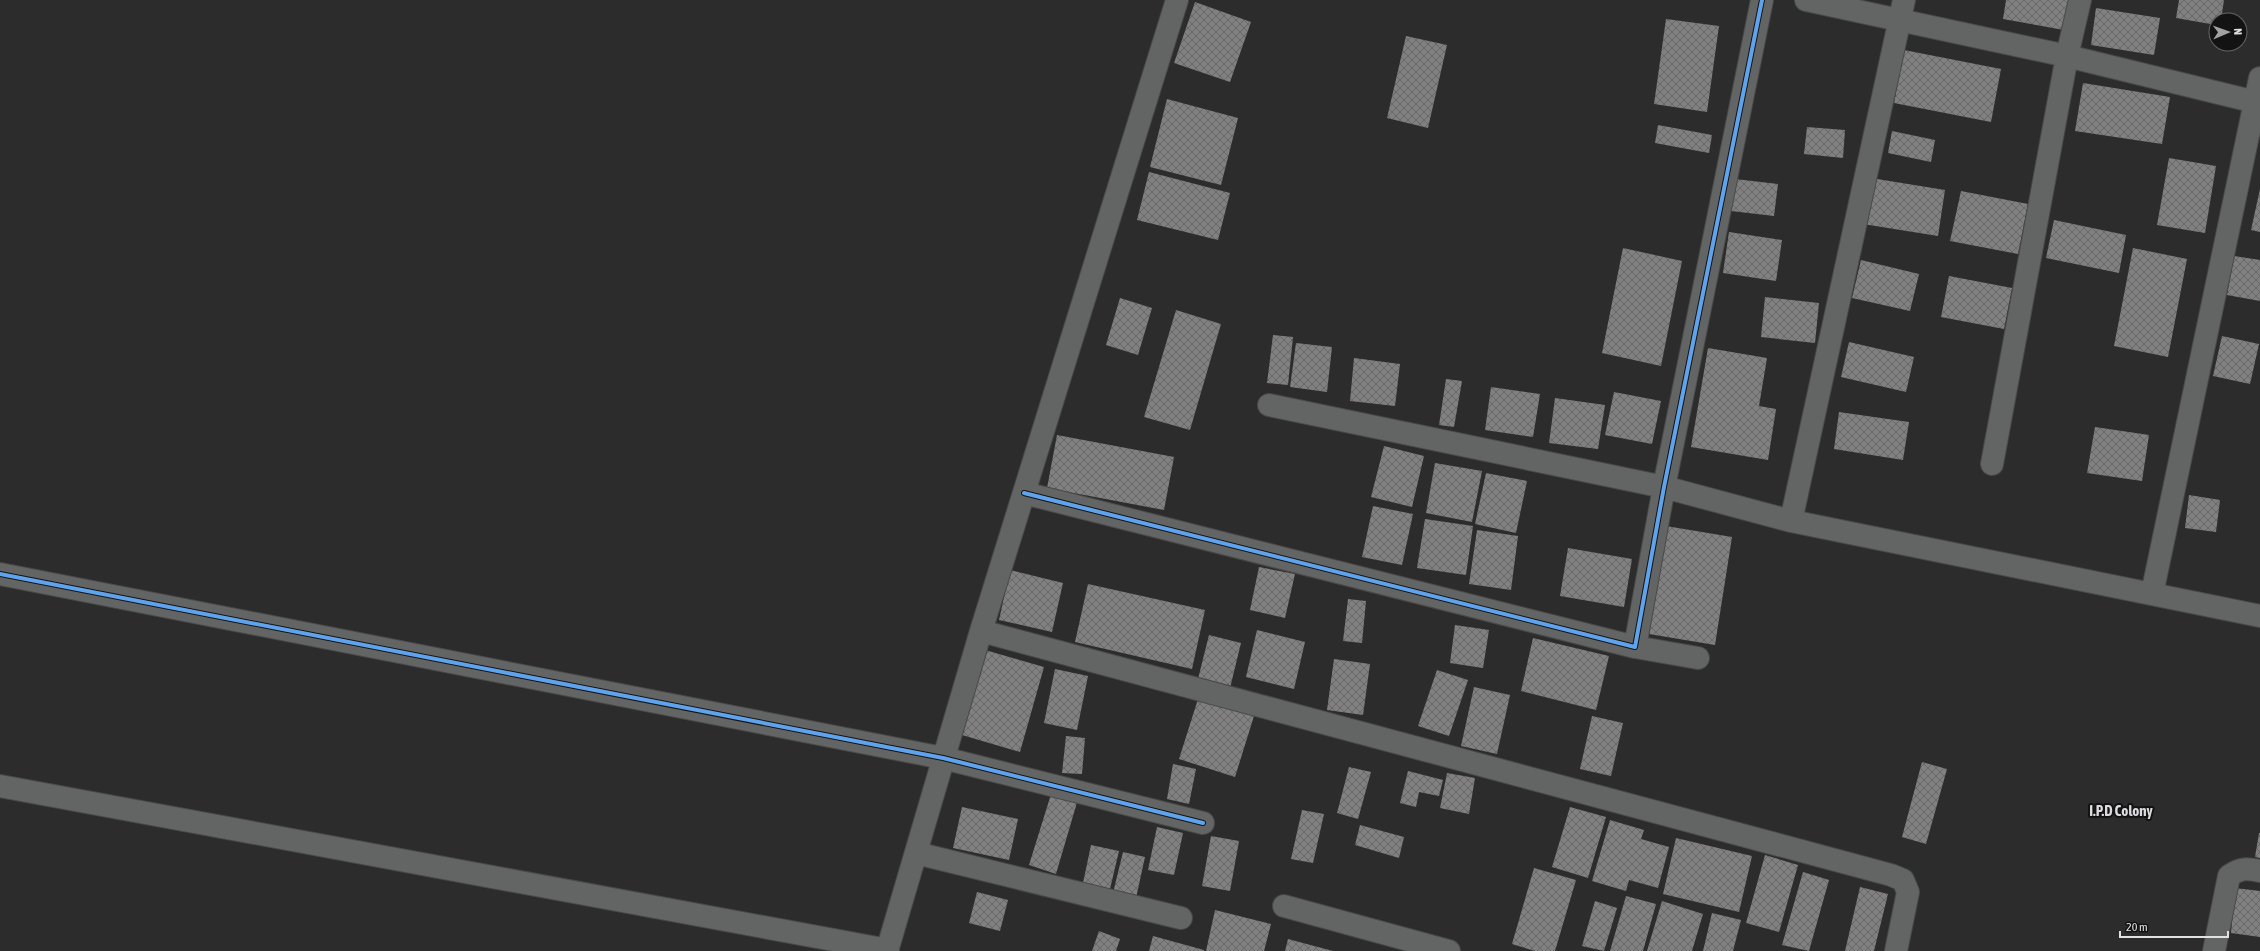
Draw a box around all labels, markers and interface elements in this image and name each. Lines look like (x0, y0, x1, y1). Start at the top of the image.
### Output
north arrow (2208, 12, 2248, 52)
text: N (2232, 28, 2244, 35)
district label: I.P.D Colony (2089, 802, 2154, 819)
scale bar (2120, 913, 2228, 939)
text: 20 m (2126, 920, 2148, 934)

